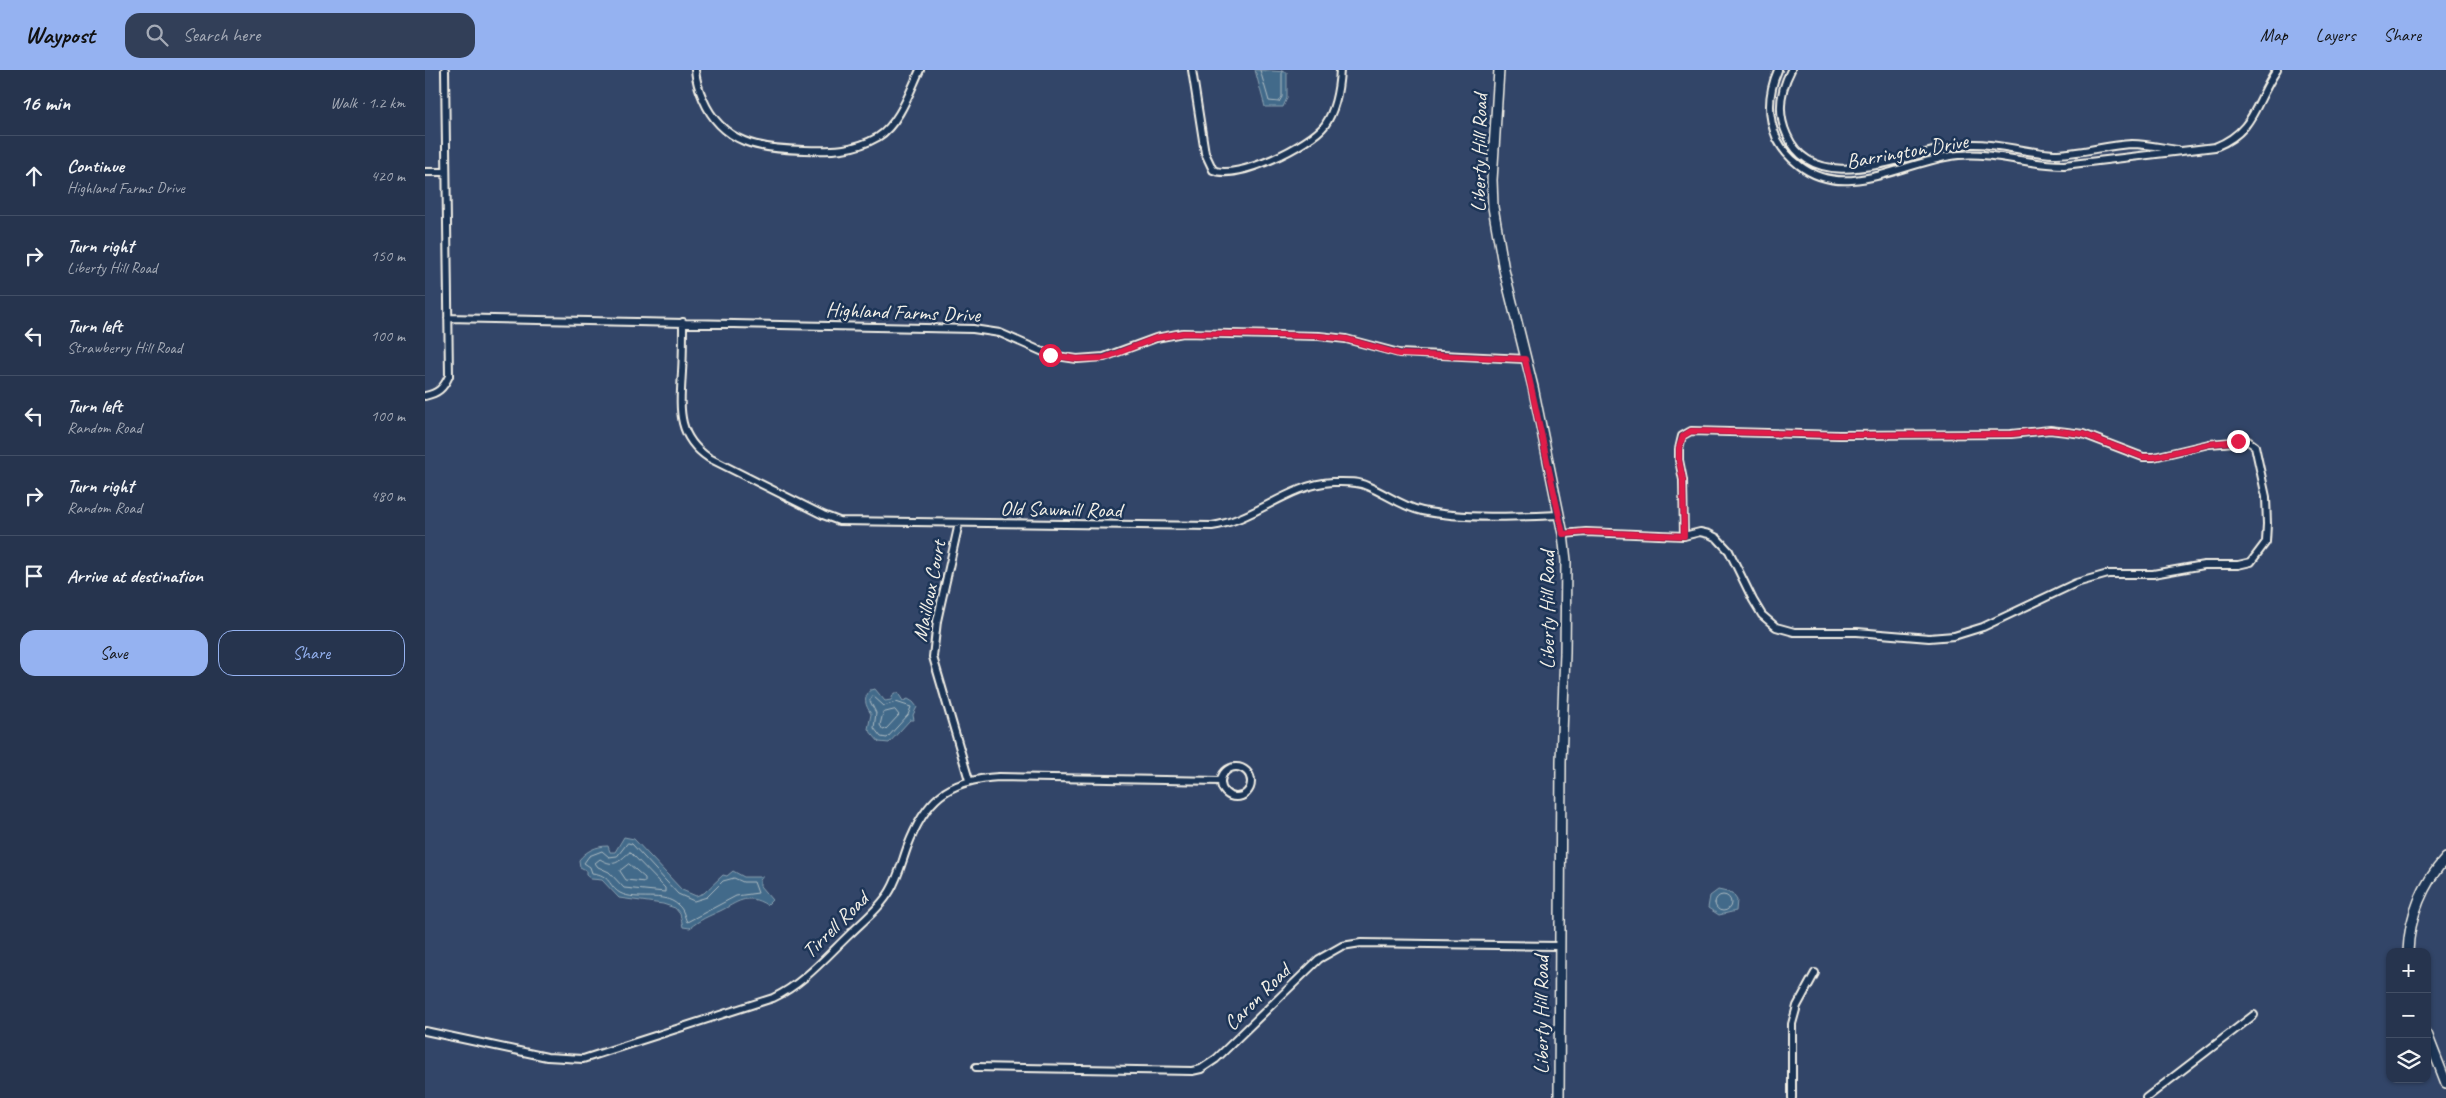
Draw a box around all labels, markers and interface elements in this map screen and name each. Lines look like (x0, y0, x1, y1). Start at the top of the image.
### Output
search box (125, 13, 475, 58)
text: Waypost (25, 20, 95, 50)
icon: search (143, 21, 171, 49)
text: Search here (183, 23, 260, 47)
text: Map (2260, 24, 2288, 46)
text: Layers (2316, 24, 2355, 46)
text: Share (2383, 24, 2421, 46)
text: 16 min (20, 90, 70, 116)
street label: Liberty Hill Road (1465, 90, 1493, 212)
text: Walk · 1.2 km (330, 93, 405, 113)
street label: Barrington Drive (1844, 127, 1971, 174)
text: Continue (67, 154, 124, 178)
icon: ahead (20, 162, 48, 190)
text: 420 m (371, 166, 405, 186)
text: Highland Farms Drive (67, 178, 185, 198)
text: Turn right (67, 234, 134, 258)
icon: right (20, 242, 48, 270)
text: 150 m (371, 246, 405, 266)
text: Liberty Hill Road (67, 258, 157, 278)
street label: Highland Farms Drive (825, 296, 982, 328)
text: Turn left (67, 314, 122, 338)
icon: left (20, 322, 48, 350)
text: 100 m (371, 326, 405, 346)
text: Strawberry Hill Road (67, 338, 182, 358)
route start (1039, 344, 1062, 367)
text: Turn left (67, 394, 122, 418)
icon: left (20, 402, 48, 430)
text: 100 m (371, 406, 405, 426)
text: Random Road (67, 418, 142, 438)
route end (2227, 430, 2250, 453)
text: Turn right (67, 474, 134, 498)
icon: right (20, 482, 48, 510)
text: 480 m (371, 486, 405, 506)
street label: Old Sawmill Road (1000, 495, 1126, 523)
text: Random Road (67, 498, 142, 518)
street label: Mailloux Court (906, 536, 952, 644)
street label: Liberty Hill Road (1534, 547, 1560, 669)
icon: arrive (20, 562, 48, 590)
text: Arrive at destination (67, 564, 203, 588)
button: Save (20, 630, 208, 676)
button: Share (218, 630, 405, 676)
street label: Tirrell Road (796, 884, 876, 964)
map controls (2386, 948, 2431, 1083)
button: + (2386, 948, 2431, 993)
street label: Liberty Hill Road (1528, 952, 1554, 1074)
street label: Caron Road (1218, 956, 1298, 1036)
button: − (2386, 993, 2431, 1038)
button: layers (2386, 1038, 2431, 1083)

